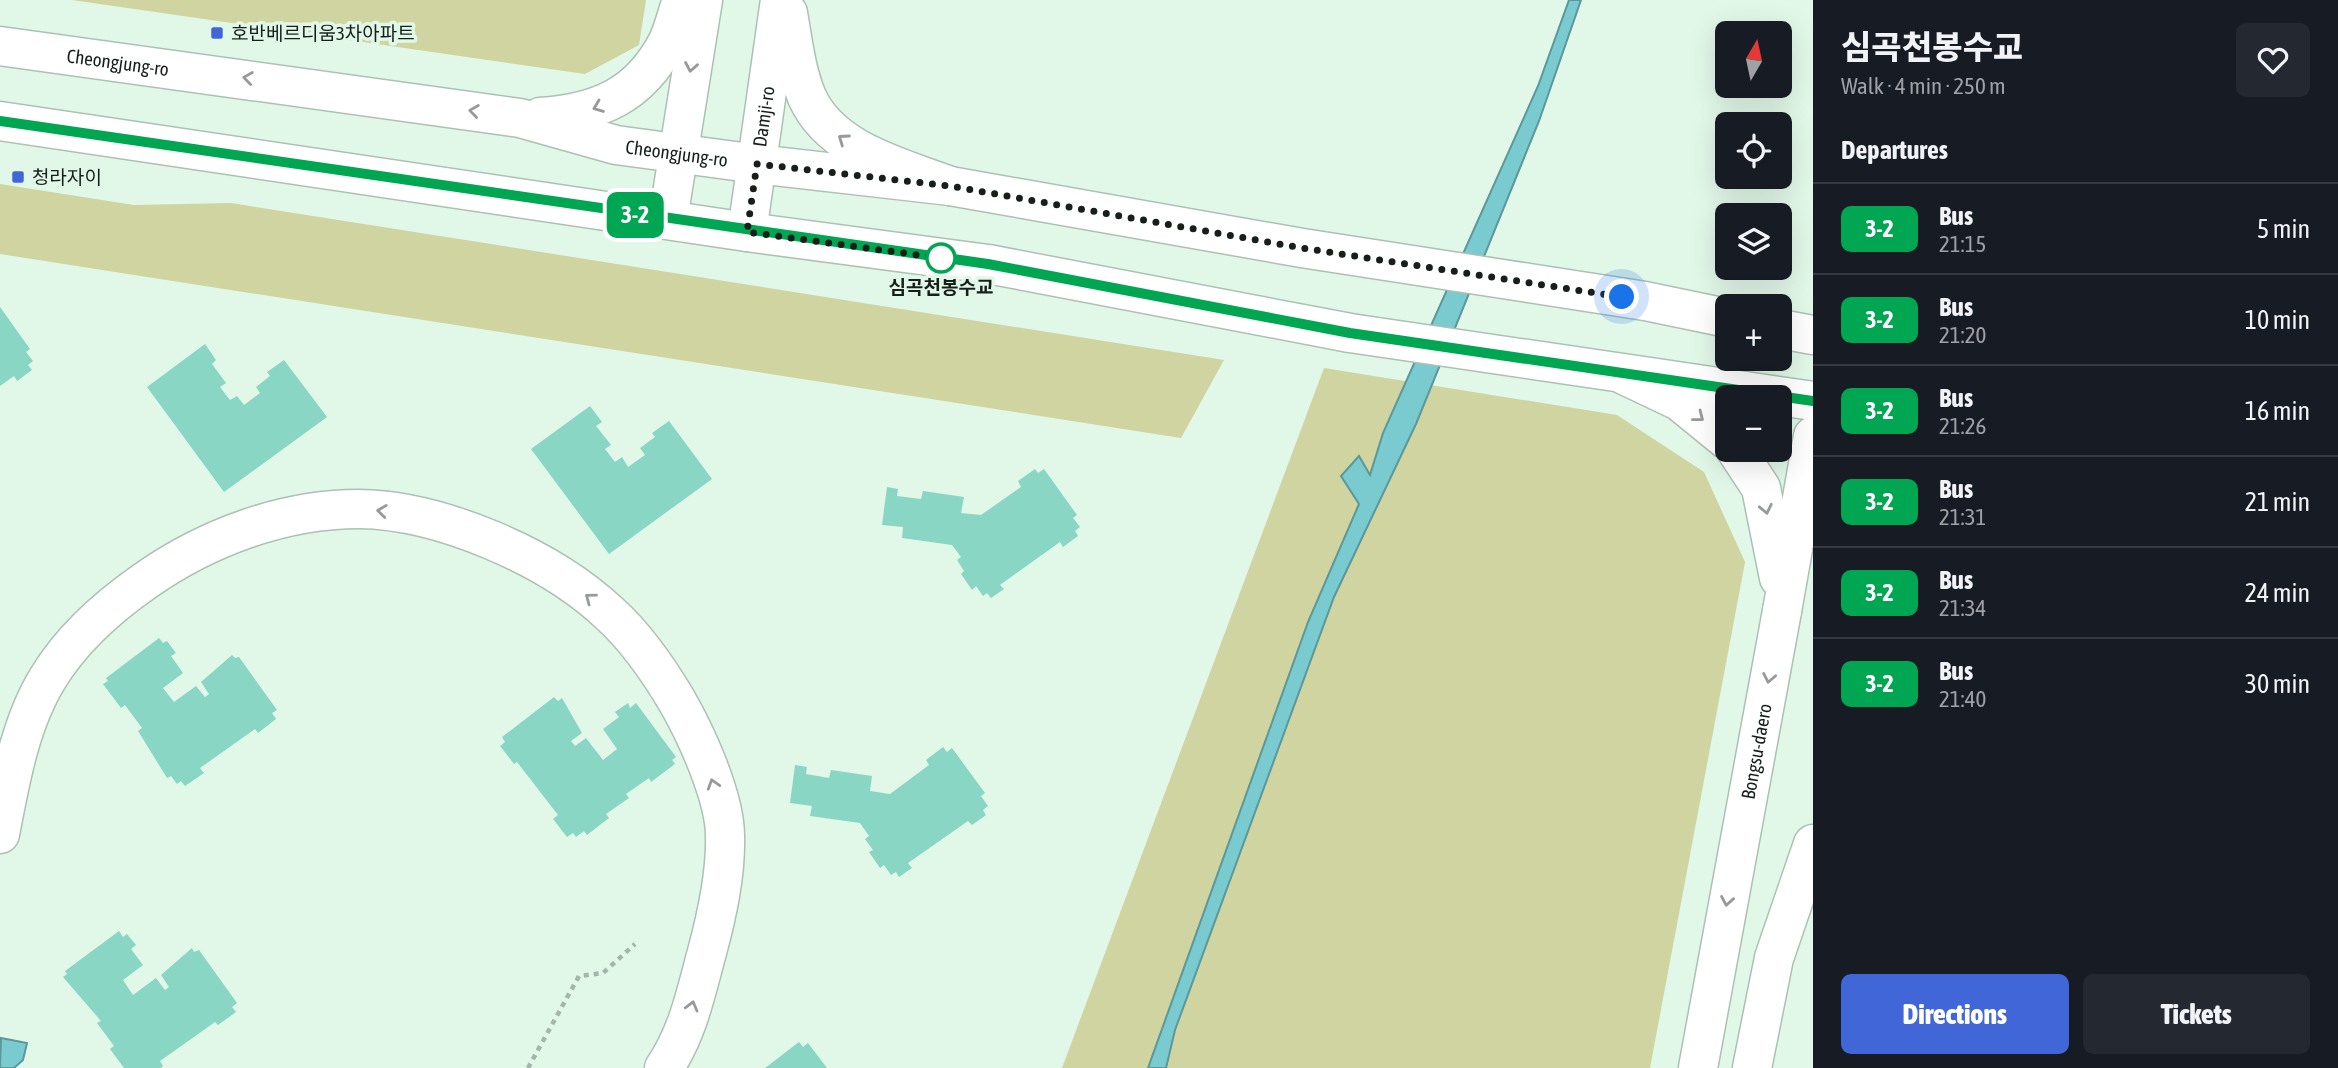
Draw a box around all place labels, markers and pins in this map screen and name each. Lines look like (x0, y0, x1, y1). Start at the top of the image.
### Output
place label: 호반베르디움3차아파트 (231, 22, 415, 44)
marker: 호반베르디움3차아파트 (209, 25, 225, 41)
place label: 청라자이 (32, 166, 102, 188)
marker: 청라자이 (10, 169, 26, 185)
marker: 심곡천봉수교 (926, 243, 956, 273)
place label: 심곡천봉수교 (889, 276, 993, 298)

